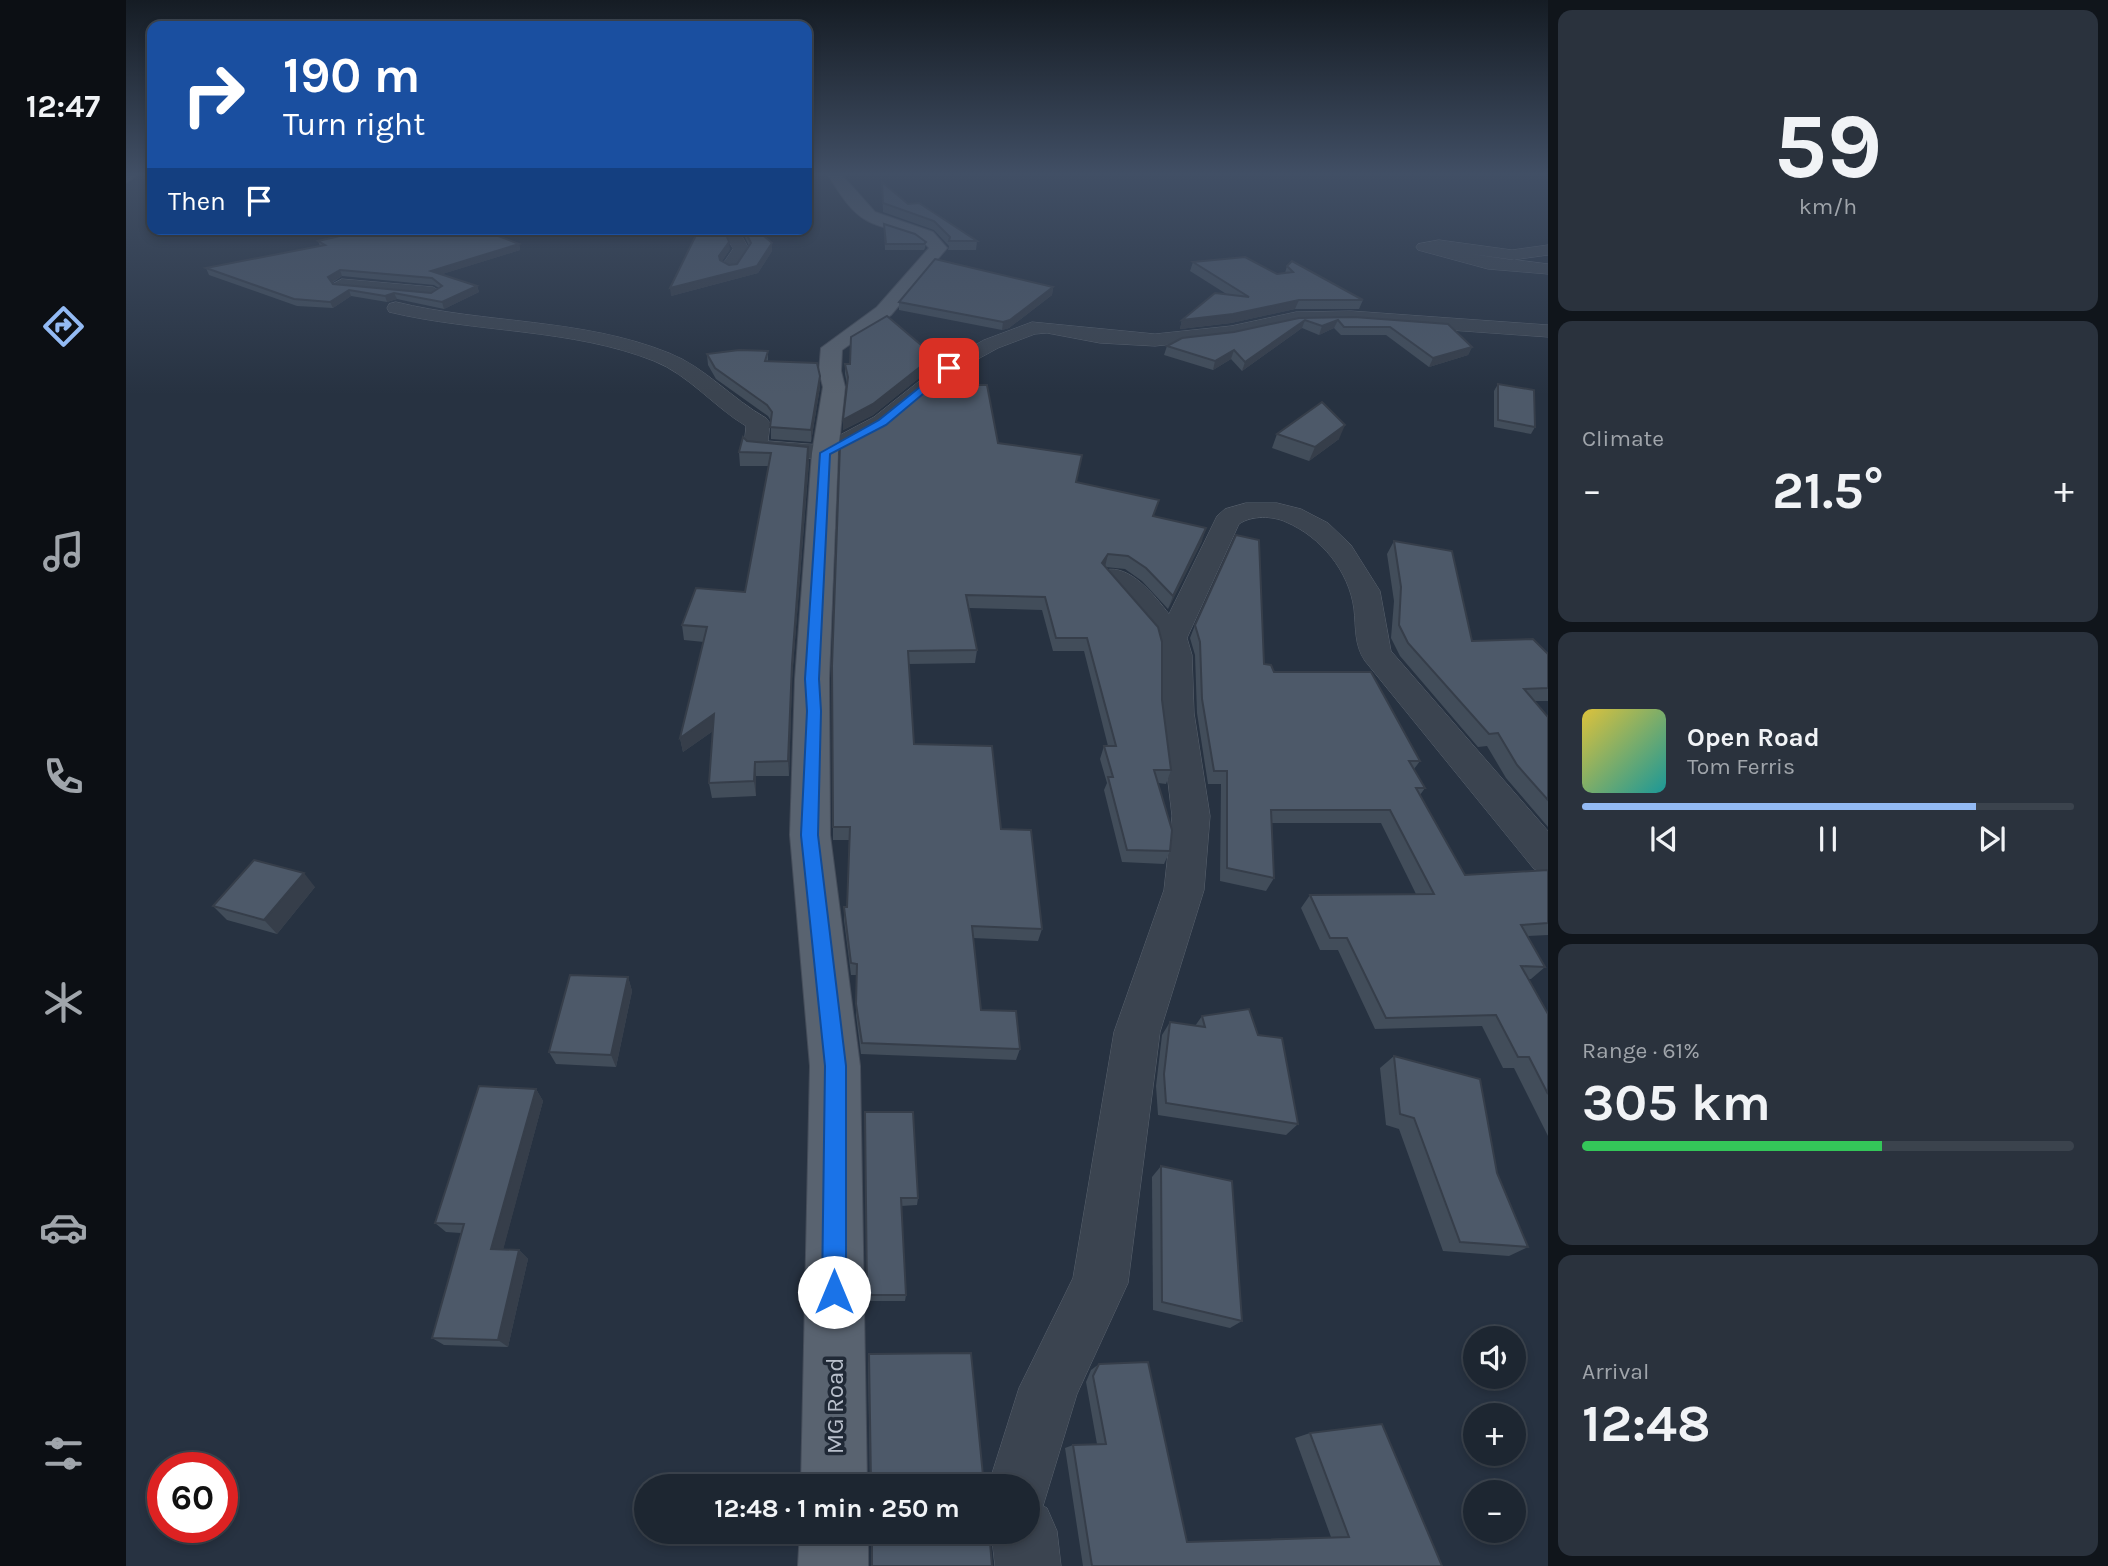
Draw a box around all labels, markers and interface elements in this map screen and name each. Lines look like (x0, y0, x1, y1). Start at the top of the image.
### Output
text: 190 m (283, 47, 420, 104)
icon: right (168, 49, 259, 140)
text: 12:47 (26, 88, 100, 125)
text: 59 (1774, 94, 1882, 200)
text: Turn right (283, 106, 425, 143)
icon: arrive (240, 182, 278, 220)
text: Then (168, 186, 226, 217)
text: km/h (1799, 193, 1857, 220)
icon: directions (39, 302, 88, 351)
pin (919, 338, 979, 398)
icon: arrive (930, 349, 968, 387)
text: Climate (1582, 425, 1664, 452)
text: 21.5° (1772, 460, 1884, 521)
text: − (1582, 468, 1602, 513)
text: + (2054, 468, 2074, 513)
icon: music (39, 527, 88, 576)
text: Open Road (1687, 722, 1820, 753)
icon: phone (39, 752, 88, 801)
text: Tom Ferris (1687, 753, 1795, 780)
icon: previous (1645, 820, 1683, 858)
icon: pause (1809, 820, 1847, 858)
icon: next (1973, 820, 2011, 858)
icon: climate (39, 978, 88, 1027)
text: Range · 61% (1582, 1037, 1700, 1064)
text: 305 km (1582, 1072, 1771, 1133)
icon: car (39, 1203, 88, 1252)
position arrow (797, 1255, 871, 1329)
map controls (1463, 1326, 1526, 1543)
button: sound (1463, 1326, 1526, 1389)
street label: MG Road (821, 1358, 849, 1454)
text: Arrival (1582, 1358, 1649, 1385)
text: 12:48 (1582, 1393, 1711, 1454)
button: + (1463, 1403, 1526, 1466)
icon: filters (39, 1429, 88, 1478)
speed limit sign: 60 (147, 1452, 238, 1543)
button: − (1463, 1480, 1526, 1543)
text: 12:48 · 1 min · 250 m (714, 1493, 960, 1524)

